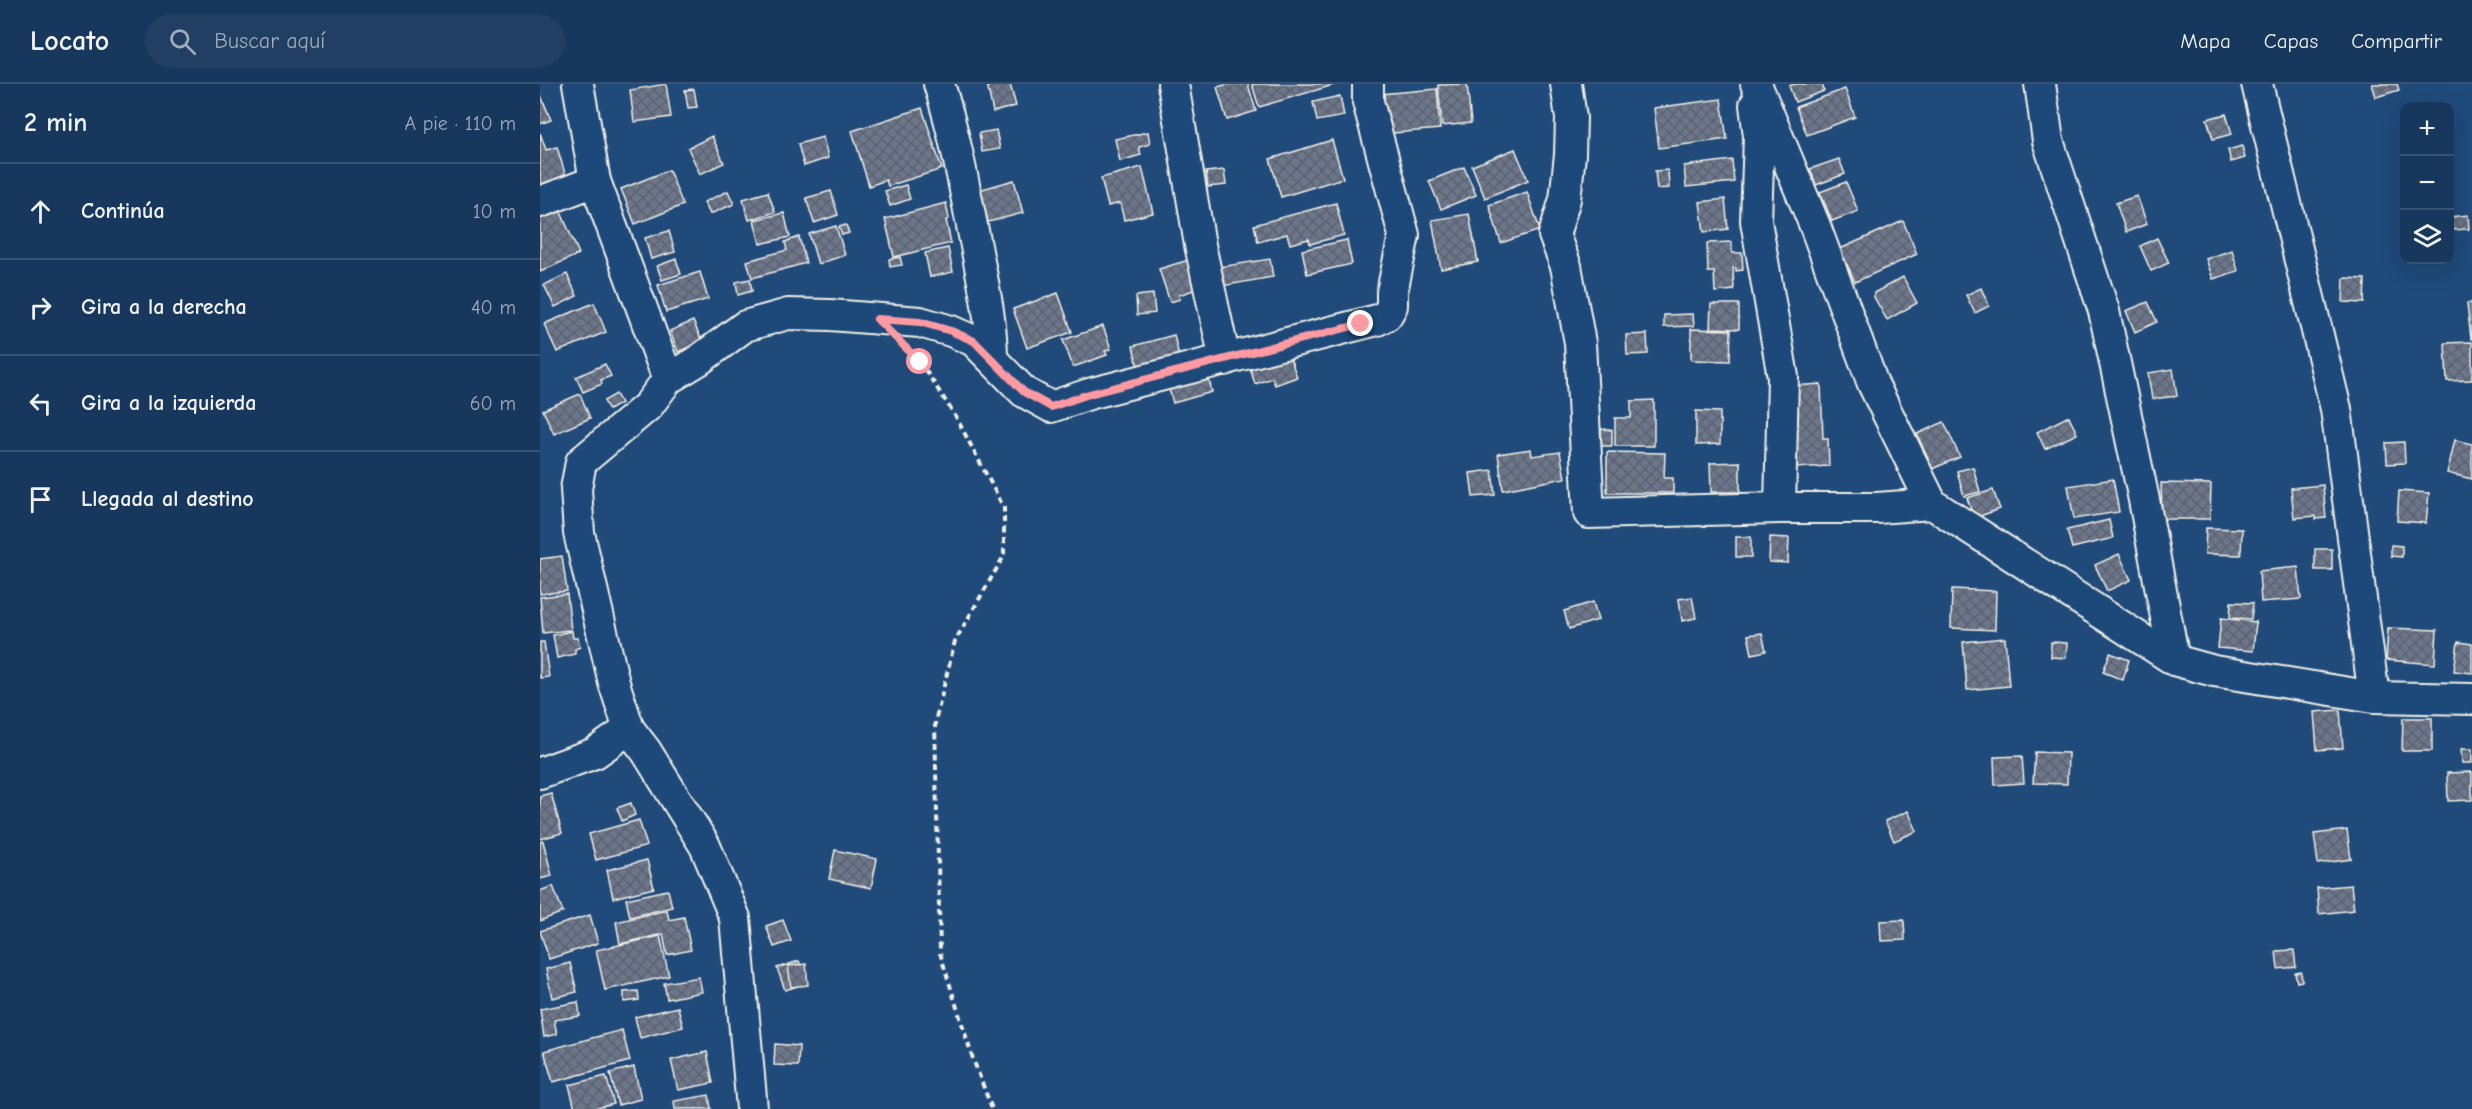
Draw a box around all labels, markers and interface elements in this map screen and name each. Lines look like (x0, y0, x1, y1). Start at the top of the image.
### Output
search box (145, 14, 565, 68)
text: Locato (30, 25, 109, 57)
icon: search (166, 25, 199, 58)
text: Buscar aquí (214, 28, 325, 54)
text: Mapa (2180, 29, 2231, 53)
text: Capas (2264, 29, 2318, 53)
text: Compartir (2351, 29, 2442, 53)
map controls (2400, 102, 2454, 264)
button: + (2400, 102, 2454, 156)
text: 2 min (24, 108, 87, 138)
text: A pie · 110 m (404, 112, 516, 135)
button: − (2400, 156, 2454, 210)
icon: ahead (24, 195, 57, 228)
text: Continúa (81, 198, 165, 224)
text: 10 m (473, 200, 516, 223)
button: layers (2400, 210, 2454, 264)
icon: right (24, 291, 57, 324)
text: Gira a la derecha (81, 294, 247, 320)
text: 40 m (471, 296, 516, 319)
route end (1347, 310, 1373, 336)
route start (906, 348, 932, 374)
icon: left (24, 387, 57, 420)
text: Gira a la izquierda (81, 390, 256, 416)
text: 60 m (470, 392, 516, 415)
icon: arrive (24, 483, 57, 516)
text: Llegada al destino (81, 486, 254, 512)

